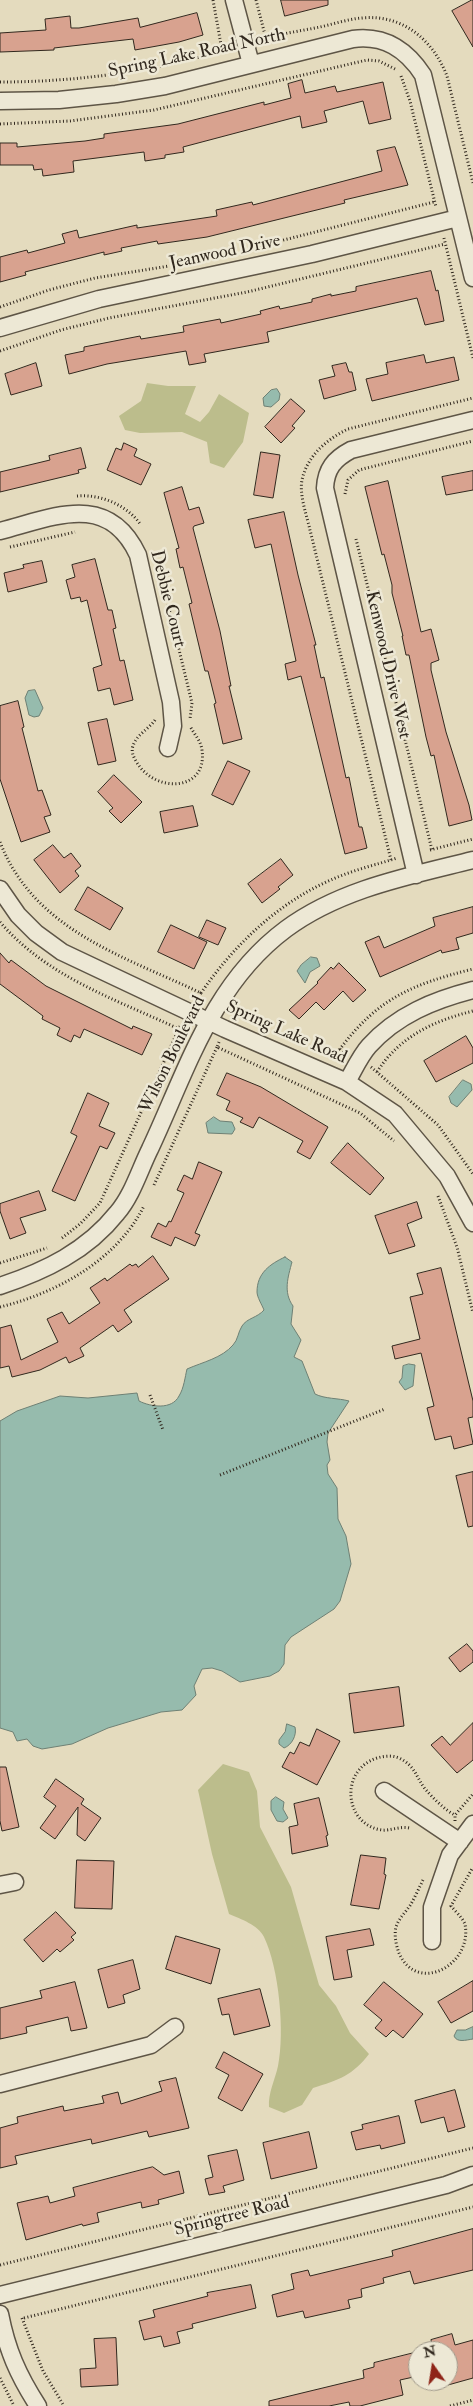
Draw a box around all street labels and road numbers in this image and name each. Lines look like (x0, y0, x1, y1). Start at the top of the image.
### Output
street label: Spring Lake Road North (107, 25, 287, 83)
street label: Jeanwood Drive (167, 231, 283, 275)
street label: Debbie Court (144, 548, 190, 650)
street label: Kenwood Drive West (359, 589, 415, 741)
street label: Wilson Boulevard (135, 993, 211, 1117)
street label: Spring Lake Road (222, 997, 350, 1069)
street label: Springtree Road (172, 2192, 292, 2242)

